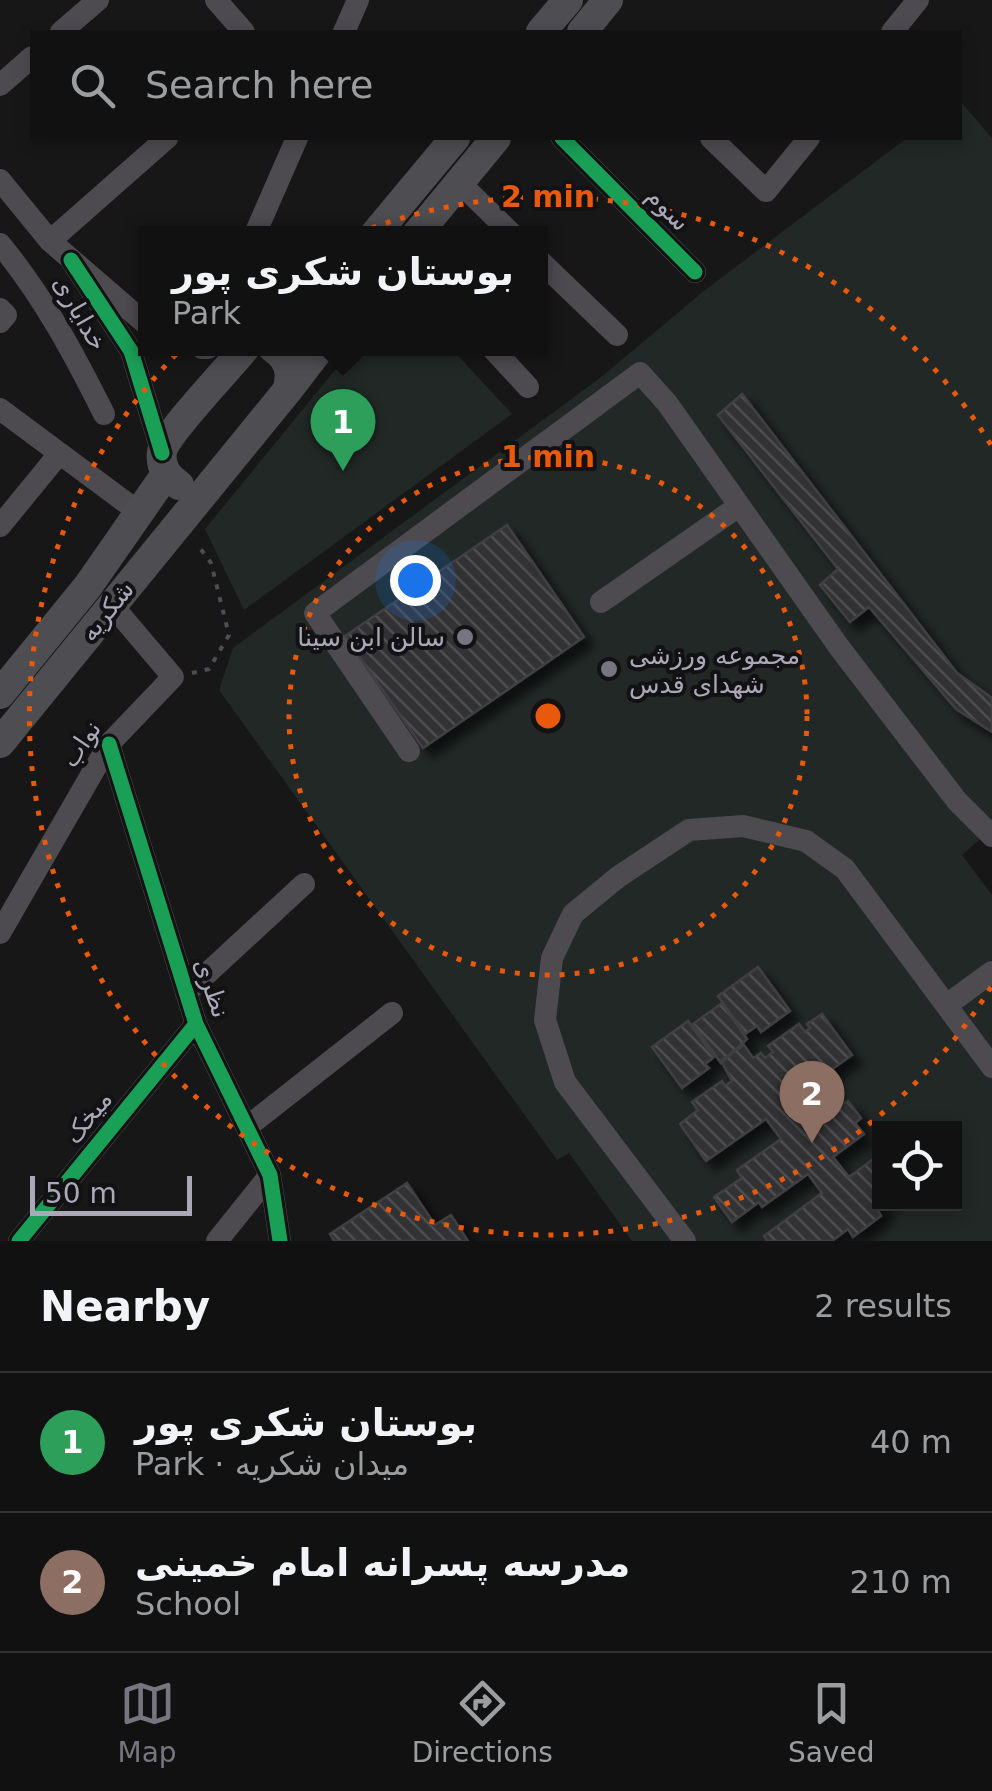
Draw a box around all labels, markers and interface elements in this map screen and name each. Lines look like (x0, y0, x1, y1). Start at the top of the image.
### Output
search box (30, 30, 962, 140)
icon: search (65, 58, 120, 113)
text: Search here (145, 63, 373, 107)
text: 2 min (501, 179, 595, 214)
street label: سوم (640, 181, 696, 237)
popup (138, 226, 548, 356)
text: بوستان شکری پور (172, 250, 514, 294)
street label: خدایاری (47, 270, 113, 356)
text: Park (172, 294, 241, 332)
pin: 1 (310, 388, 376, 471)
text: 1 min (501, 439, 595, 474)
your location (390, 555, 441, 606)
street label: شکریه (74, 575, 140, 647)
place label: سالن ابن سینا (297, 623, 445, 652)
marker: سالن ابن سینا (454, 626, 476, 648)
place label: مجموعه ورزشی شهدای قدس (629, 641, 800, 700)
marker: مجموعه ورزشی شهدای قدس (598, 658, 620, 680)
centre of rings (530, 698, 566, 734)
street label: نواب (55, 715, 107, 773)
street label: نظری (188, 955, 236, 1021)
pin: 2 (780, 1060, 844, 1143)
street label: میخک (58, 1085, 118, 1149)
map controls (872, 1121, 962, 1211)
button: locate (872, 1121, 962, 1211)
scale bar (30, 1171, 192, 1216)
text: 50 m (45, 1177, 117, 1210)
text: Nearby (40, 1282, 210, 1331)
text: 2 results (814, 1287, 952, 1325)
text: بوستان شکری پور (135, 1401, 477, 1445)
text: 1 (61, 1423, 84, 1461)
text: 40 m (870, 1423, 952, 1461)
text: Park · میدان شکریه (135, 1445, 409, 1483)
text: مدرسه پسرانه امام خمینی (135, 1541, 630, 1585)
text: 2 (61, 1563, 84, 1601)
text: 210 m (850, 1563, 952, 1601)
text: School (135, 1585, 241, 1623)
tab: Map (118, 1676, 177, 1769)
tab: Directions (412, 1676, 553, 1769)
tab: Saved (788, 1676, 874, 1769)

